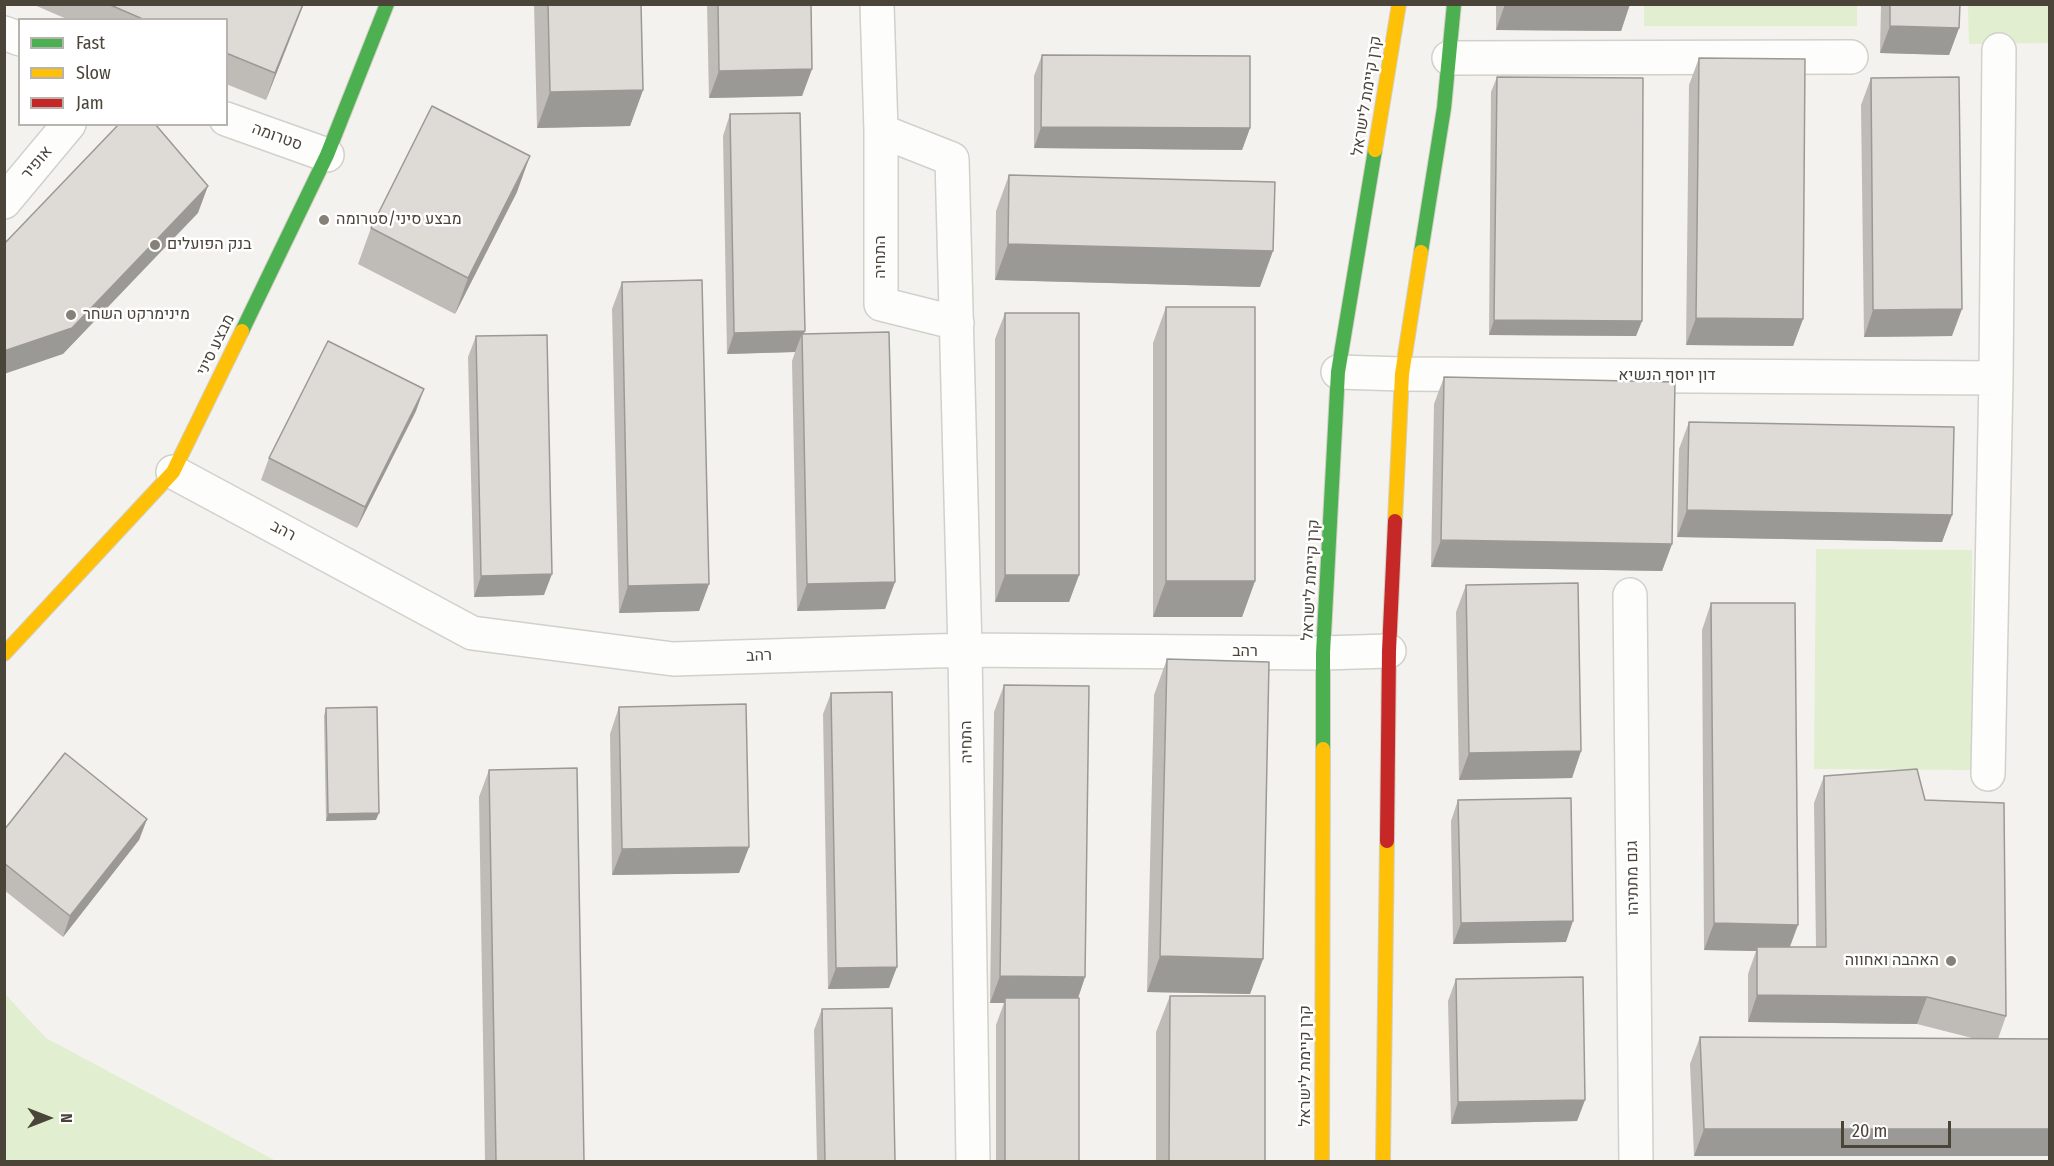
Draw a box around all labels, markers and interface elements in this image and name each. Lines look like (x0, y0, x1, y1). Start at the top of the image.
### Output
legend (18, 18, 228, 126)
text: Fast (76, 32, 105, 54)
street label: קרן קיימת לישראל (1348, 34, 1386, 158)
text: Slow (76, 62, 111, 84)
text: Jam (76, 92, 104, 114)
street label: סטרומה (249, 119, 305, 155)
street label: אופיר (18, 142, 56, 184)
place label: מבצע סיני/סטרומה (336, 210, 462, 230)
marker: מבצע סיני/סטרומה (317, 213, 331, 227)
place label: בנק הפועלים (167, 235, 252, 255)
street label: התחיה (871, 235, 891, 279)
marker: בנק הפועלים (148, 238, 162, 252)
place label: מינימרקט השחר (83, 305, 190, 325)
marker: מינימרקט השחר (64, 308, 78, 322)
street label: מבצע סיני (193, 311, 239, 379)
street label: דון יוסף הנשיא (1618, 366, 1716, 386)
street label: רהב (267, 516, 299, 546)
street label: קרן קיימת לישראל (1298, 519, 1324, 641)
street label: רהב (1232, 642, 1258, 662)
street label: רהב (746, 646, 772, 666)
street label: התחיה (957, 720, 977, 764)
street label: גנם מתתיהו (1623, 840, 1643, 916)
place label: האהבה ואחווה (1845, 951, 1939, 971)
marker: האהבה ואחווה (1944, 954, 1958, 968)
street label: קרן קיימת לישראל (1296, 1005, 1316, 1127)
north arrow (18, 1088, 78, 1148)
scale bar (1844, 1109, 1954, 1147)
text: N (57, 1113, 76, 1123)
text: 20 m (1852, 1120, 1887, 1142)

